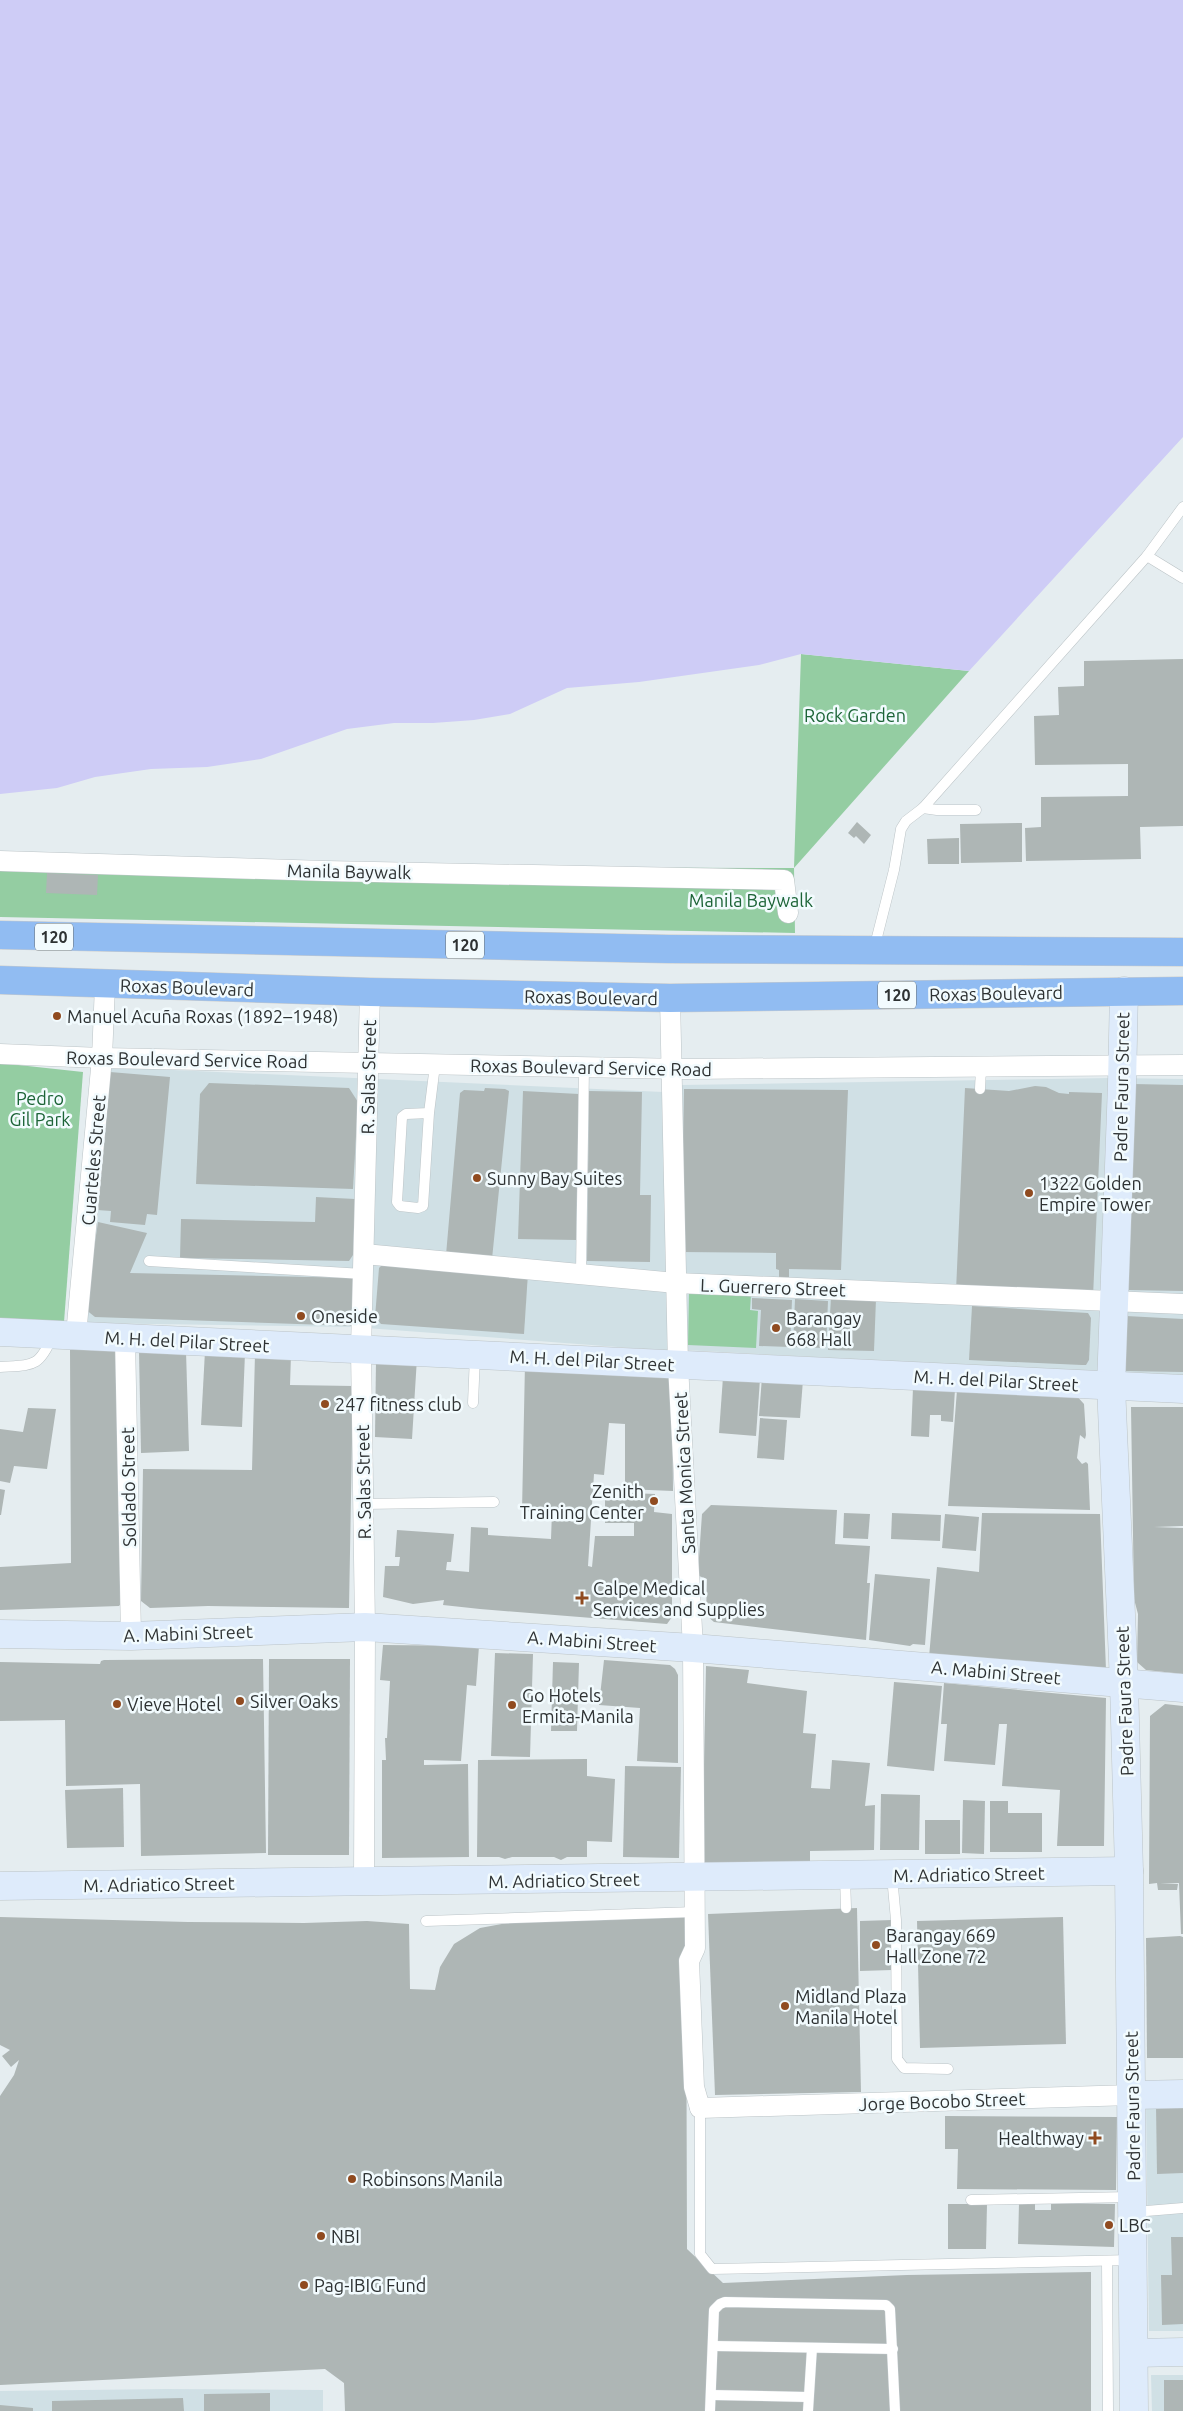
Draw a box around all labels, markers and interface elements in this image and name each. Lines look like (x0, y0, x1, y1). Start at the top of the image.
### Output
park label: Rock Garden (804, 705, 906, 725)
street label: Manila Baywalk (287, 860, 411, 882)
park label: Manila Baywalk (689, 890, 813, 910)
road number: 120 (35, 924, 73, 950)
road number: 120 (446, 932, 484, 958)
street label: Roxas Boulevard (120, 975, 254, 999)
road number: 120 (878, 982, 916, 1008)
street label: Roxas Boulevard (929, 982, 1063, 1004)
street label: Roxas Boulevard (524, 986, 658, 1008)
place label: Manuel Acuña Roxas (1892–1948) (67, 1006, 338, 1027)
marker: Manuel Acuña Roxas (1892–1948) (51, 1010, 63, 1022)
street label: Padre Faura Street (1110, 1012, 1132, 1162)
street label: R. Salas Street (357, 1019, 379, 1135)
street label: Roxas Boulevard Service Road (66, 1047, 308, 1071)
street label: Roxas Boulevard Service Road (470, 1055, 712, 1079)
park label: Pedro Gil Park (10, 1088, 70, 1129)
street label: Cuarteles Street (77, 1094, 109, 1226)
place label: Sunny Bay Suites (487, 1168, 622, 1188)
marker: Sunny Bay Suites (471, 1172, 483, 1184)
place label: 1322 Golden Empire Tower (1039, 1173, 1151, 1214)
marker: 1322 Golden Empire Tower (1023, 1187, 1035, 1199)
street label: L. Guerrero Street (700, 1274, 846, 1300)
place label: Oneside (311, 1306, 378, 1326)
place label: Barangay 668 Hall (786, 1308, 862, 1349)
marker: Oneside (295, 1310, 307, 1322)
marker: Barangay 668 Hall (770, 1322, 782, 1334)
street label: M. H. del Pilar Street (104, 1327, 270, 1355)
street label: M. H. del Pilar Street (509, 1346, 675, 1374)
street label: M. H. del Pilar Street (913, 1366, 1079, 1394)
street label: Santa Monica Street (670, 1392, 698, 1554)
place label: 247 fitness club (335, 1394, 462, 1414)
marker: 247 fitness club (319, 1398, 331, 1410)
street label: R. Salas Street (352, 1424, 374, 1540)
street label: Soldado Street (117, 1427, 139, 1547)
place label: Zenith Training Center (520, 1481, 644, 1522)
marker: Zenith Training Center (648, 1495, 660, 1507)
place label: Calpe Medical Services and Supplies (593, 1578, 765, 1619)
marker: Calpe Medical Services and Supplies (575, 1591, 589, 1605)
street label: A. Mabini Street (123, 1621, 253, 1645)
street label: Padre Faura Street (1111, 1626, 1137, 1776)
street label: A. Mabini Street (527, 1627, 657, 1655)
street label: A. Mabini Street (931, 1656, 1061, 1688)
place label: Go Hotels Ermita-Manila (522, 1685, 634, 1726)
place label: Silver Oaks (250, 1691, 338, 1711)
place label: Vieve Hotel (127, 1694, 221, 1714)
marker: Silver Oaks (234, 1695, 246, 1707)
marker: Vieve Hotel (111, 1698, 123, 1710)
marker: Go Hotels Ermita-Manila (506, 1699, 518, 1711)
street label: M. Adriatico Street (893, 1863, 1045, 1885)
street label: M. Adriatico Street (488, 1869, 640, 1891)
street label: M. Adriatico Street (83, 1873, 235, 1895)
place label: Barangay 669 Hall Zone 72 (886, 1925, 996, 1966)
marker: Barangay 669 Hall Zone 72 (870, 1939, 882, 1951)
place label: Midland Plaza Manila Hotel (795, 1986, 907, 2027)
marker: Midland Plaza Manila Hotel (779, 2000, 791, 2012)
street label: Padre Faura Street (1121, 2031, 1143, 2181)
street label: Jorge Bocobo Street (858, 2088, 1026, 2114)
place label: Healthway (998, 2128, 1084, 2148)
marker: Healthway (1088, 2131, 1102, 2145)
place label: Robinsons Manila (362, 2169, 503, 2189)
marker: Robinsons Manila (346, 2173, 358, 2185)
place label: LBC (1119, 2215, 1151, 2235)
marker: LBC (1103, 2219, 1115, 2231)
place label: NBI (331, 2226, 360, 2246)
marker: NBI (315, 2230, 327, 2242)
place label: Pag-IBIG Fund (314, 2275, 426, 2295)
marker: Pag-IBIG Fund (298, 2279, 310, 2291)

